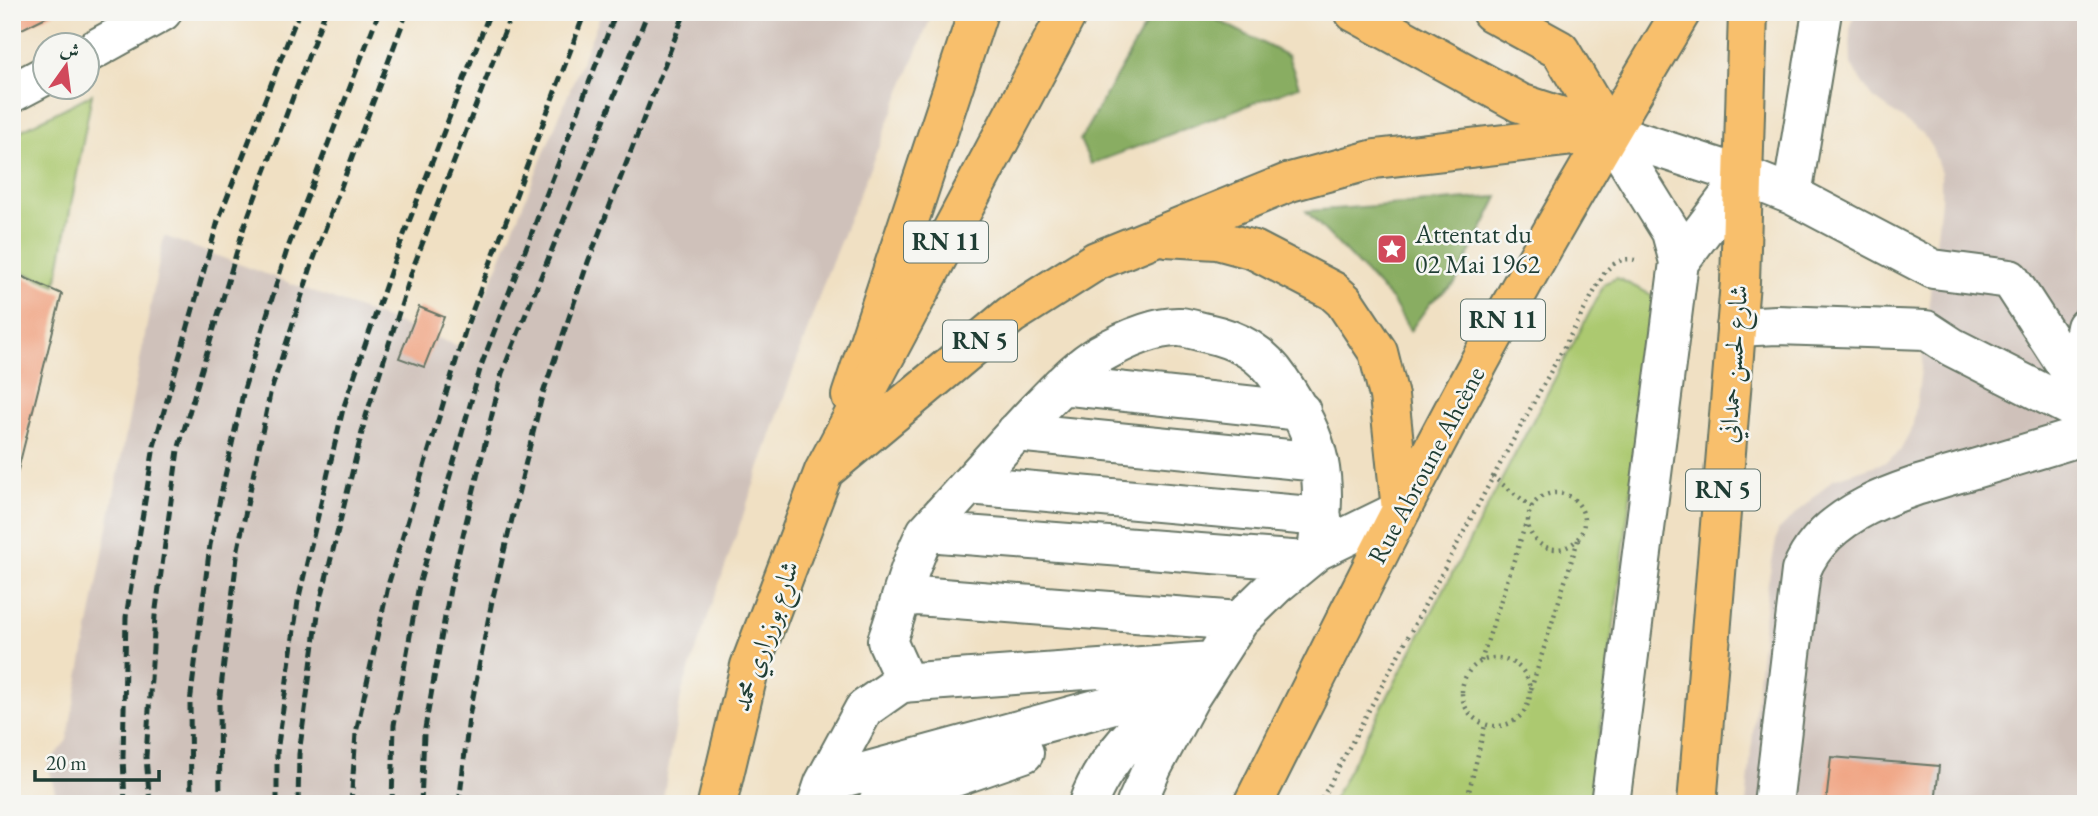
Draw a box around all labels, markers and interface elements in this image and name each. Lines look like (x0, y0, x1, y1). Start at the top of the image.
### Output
north arrow (32, 32, 102, 102)
text: ش (58, 36, 82, 64)
place label: Attentat du 02 Mai 1962 (1414, 217, 1540, 281)
road number: RN 11 (904, 222, 988, 262)
place icon: Attentat du 02 Mai 1962 (1375, 232, 1409, 266)
street label: شارع لحسن حمداني (1711, 284, 1760, 445)
road number: RN 11 (1461, 300, 1545, 340)
road number: RN 5 (943, 320, 1017, 362)
street label: Rue Abroune Ahcène (1360, 360, 1492, 570)
road number: RN 5 (1686, 470, 1760, 510)
street label: شارع بوزراري محمد (723, 556, 811, 718)
scale bar (35, 739, 159, 783)
text: 20 m (46, 749, 87, 776)

